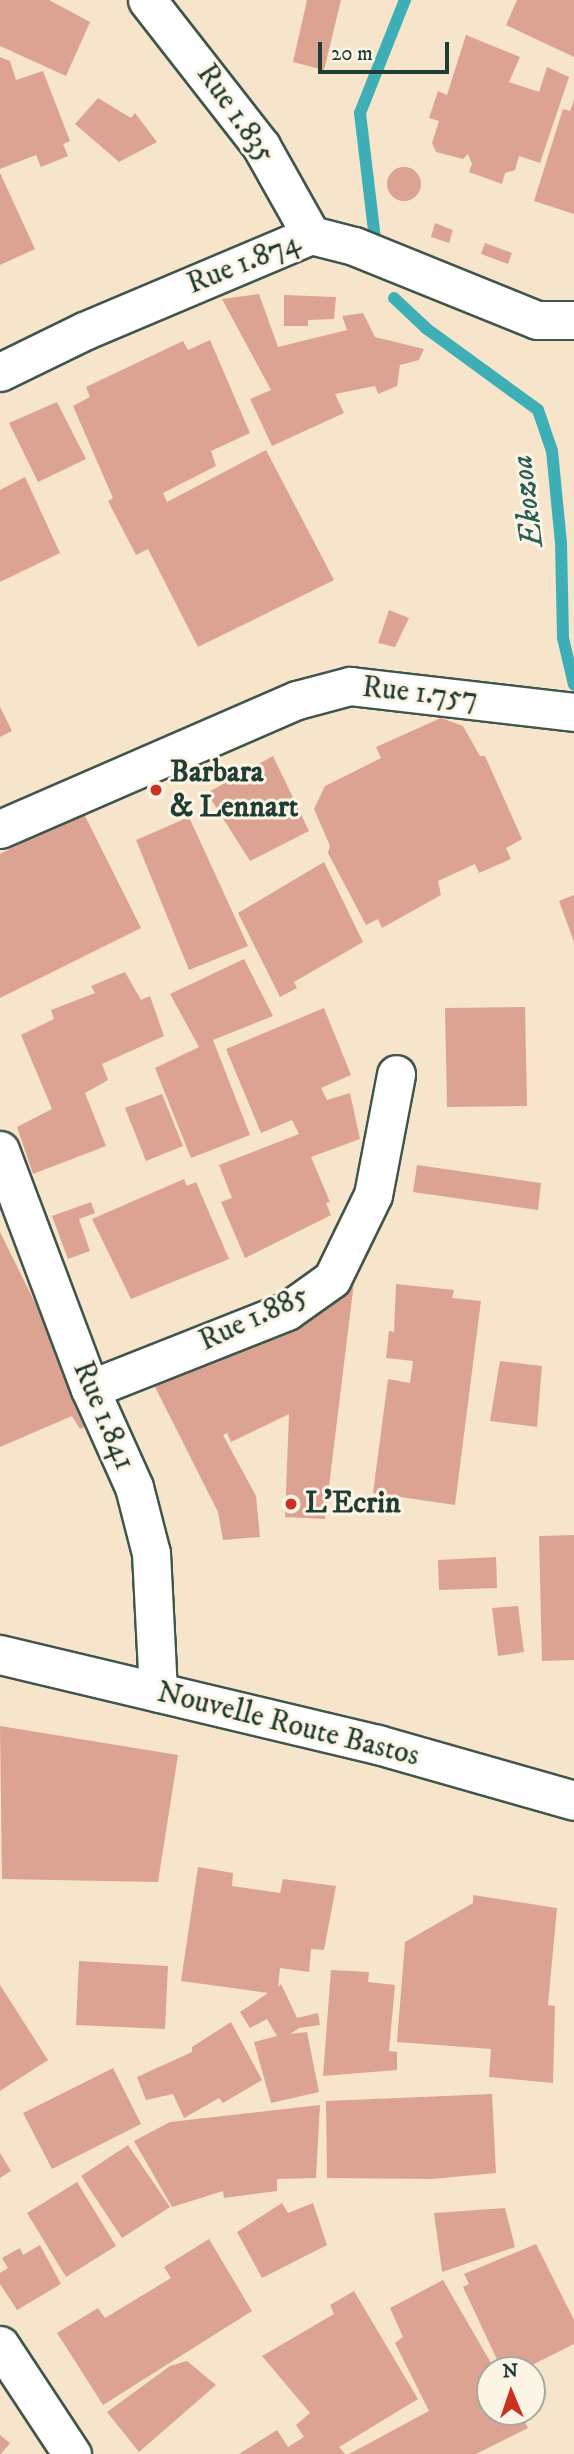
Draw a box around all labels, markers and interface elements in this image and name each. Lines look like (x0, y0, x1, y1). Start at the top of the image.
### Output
scale bar (322, 28, 453, 72)
text: 20 m (331, 41, 373, 67)
street label: Rue 1.835 (188, 58, 282, 170)
street label: Rue 1.874 (182, 225, 306, 303)
water label: Ekozoa (503, 453, 553, 549)
street label: Rue 1.757 (360, 670, 480, 718)
place label: Barbara & Lennart (170, 755, 298, 826)
marker: Barbara & Lennart (148, 782, 164, 798)
street label: Rue 1.885 (194, 1278, 314, 1360)
street label: Rue 1.841 (64, 1356, 142, 1476)
place label: L’Ecrin (305, 1486, 401, 1522)
marker: L’Ecrin (283, 1496, 299, 1512)
street label: Nouvelle Route Bastos (153, 1675, 423, 1775)
north arrow (476, 2356, 546, 2426)
text: N (502, 2360, 519, 2383)

